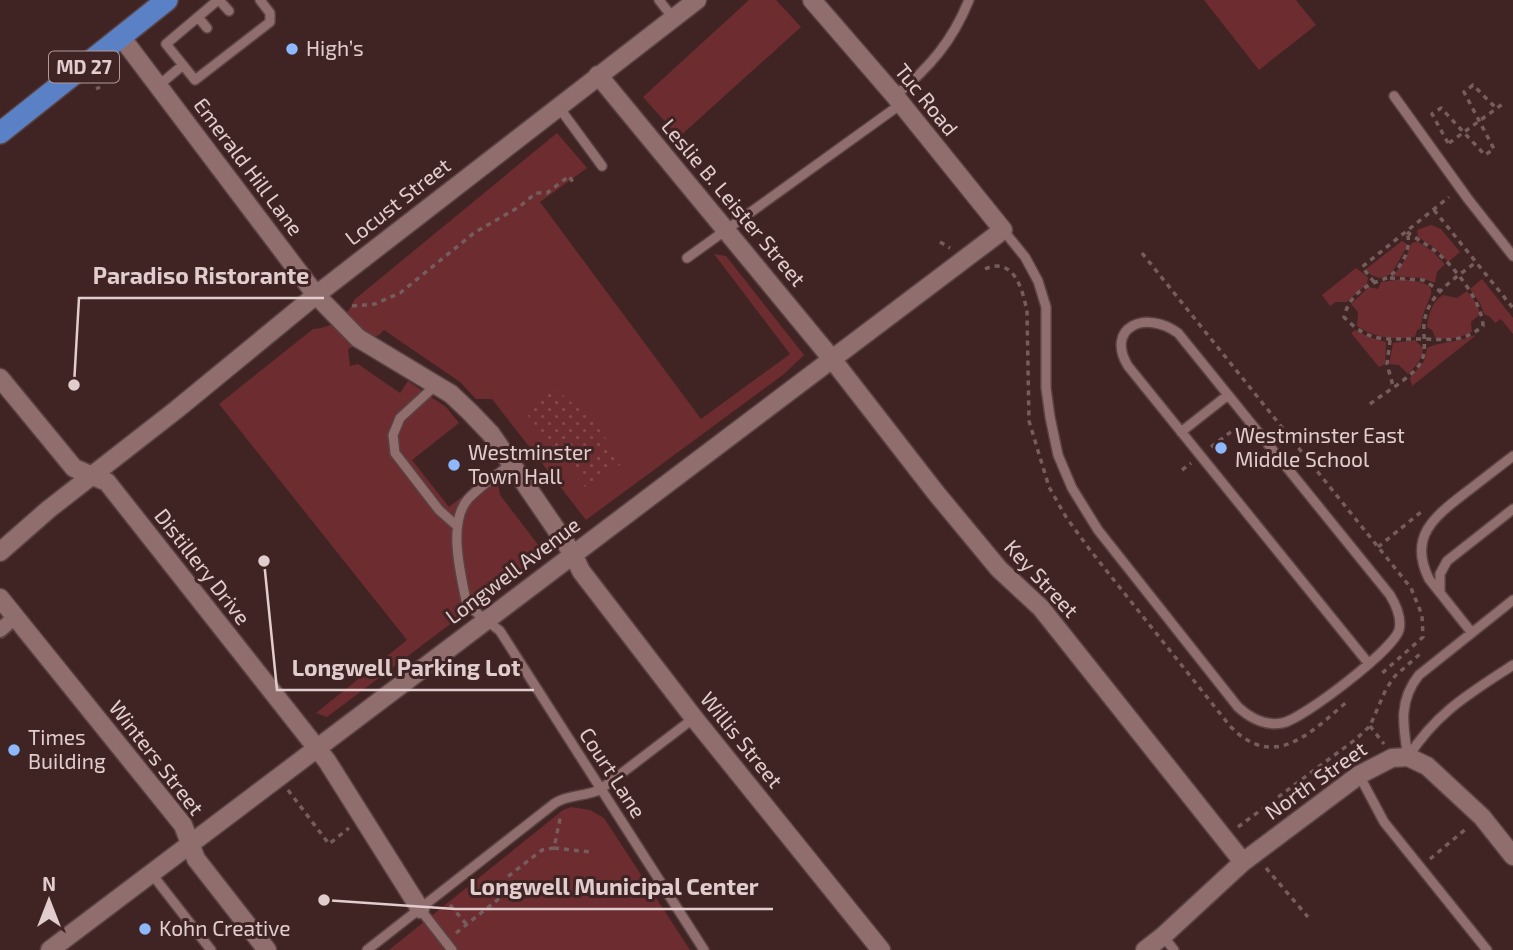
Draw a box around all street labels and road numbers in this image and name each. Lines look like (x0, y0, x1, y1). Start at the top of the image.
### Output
road number: MD 27 (49, 52, 119, 82)
street label: Tuc Road (891, 58, 964, 140)
street label: Emerald Hill Lane (189, 92, 309, 240)
street label: Leslie B. Leister Street (657, 113, 811, 291)
street label: Locust Street (339, 152, 455, 250)
street label: Distillery Drive (150, 503, 256, 629)
street label: Longwell Avenue (440, 511, 584, 628)
street label: Key Street (1000, 534, 1084, 622)
street label: Willis Street (696, 686, 789, 792)
street label: Winters Street (105, 695, 210, 819)
street label: Court Lane (575, 722, 652, 822)
street label: North Street (1259, 736, 1371, 824)

